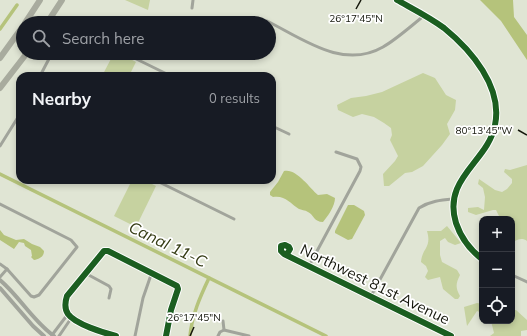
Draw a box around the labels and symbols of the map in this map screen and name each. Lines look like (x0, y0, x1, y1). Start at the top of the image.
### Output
text: 26°17'45"N (329, 12, 383, 25)
text: 80°13'45"W (456, 124, 512, 137)
water label: Canal 11-C (126, 217, 210, 271)
street label: Northwest 81st Avenue (297, 240, 453, 328)
text: 26°17'45"N (167, 311, 221, 324)

